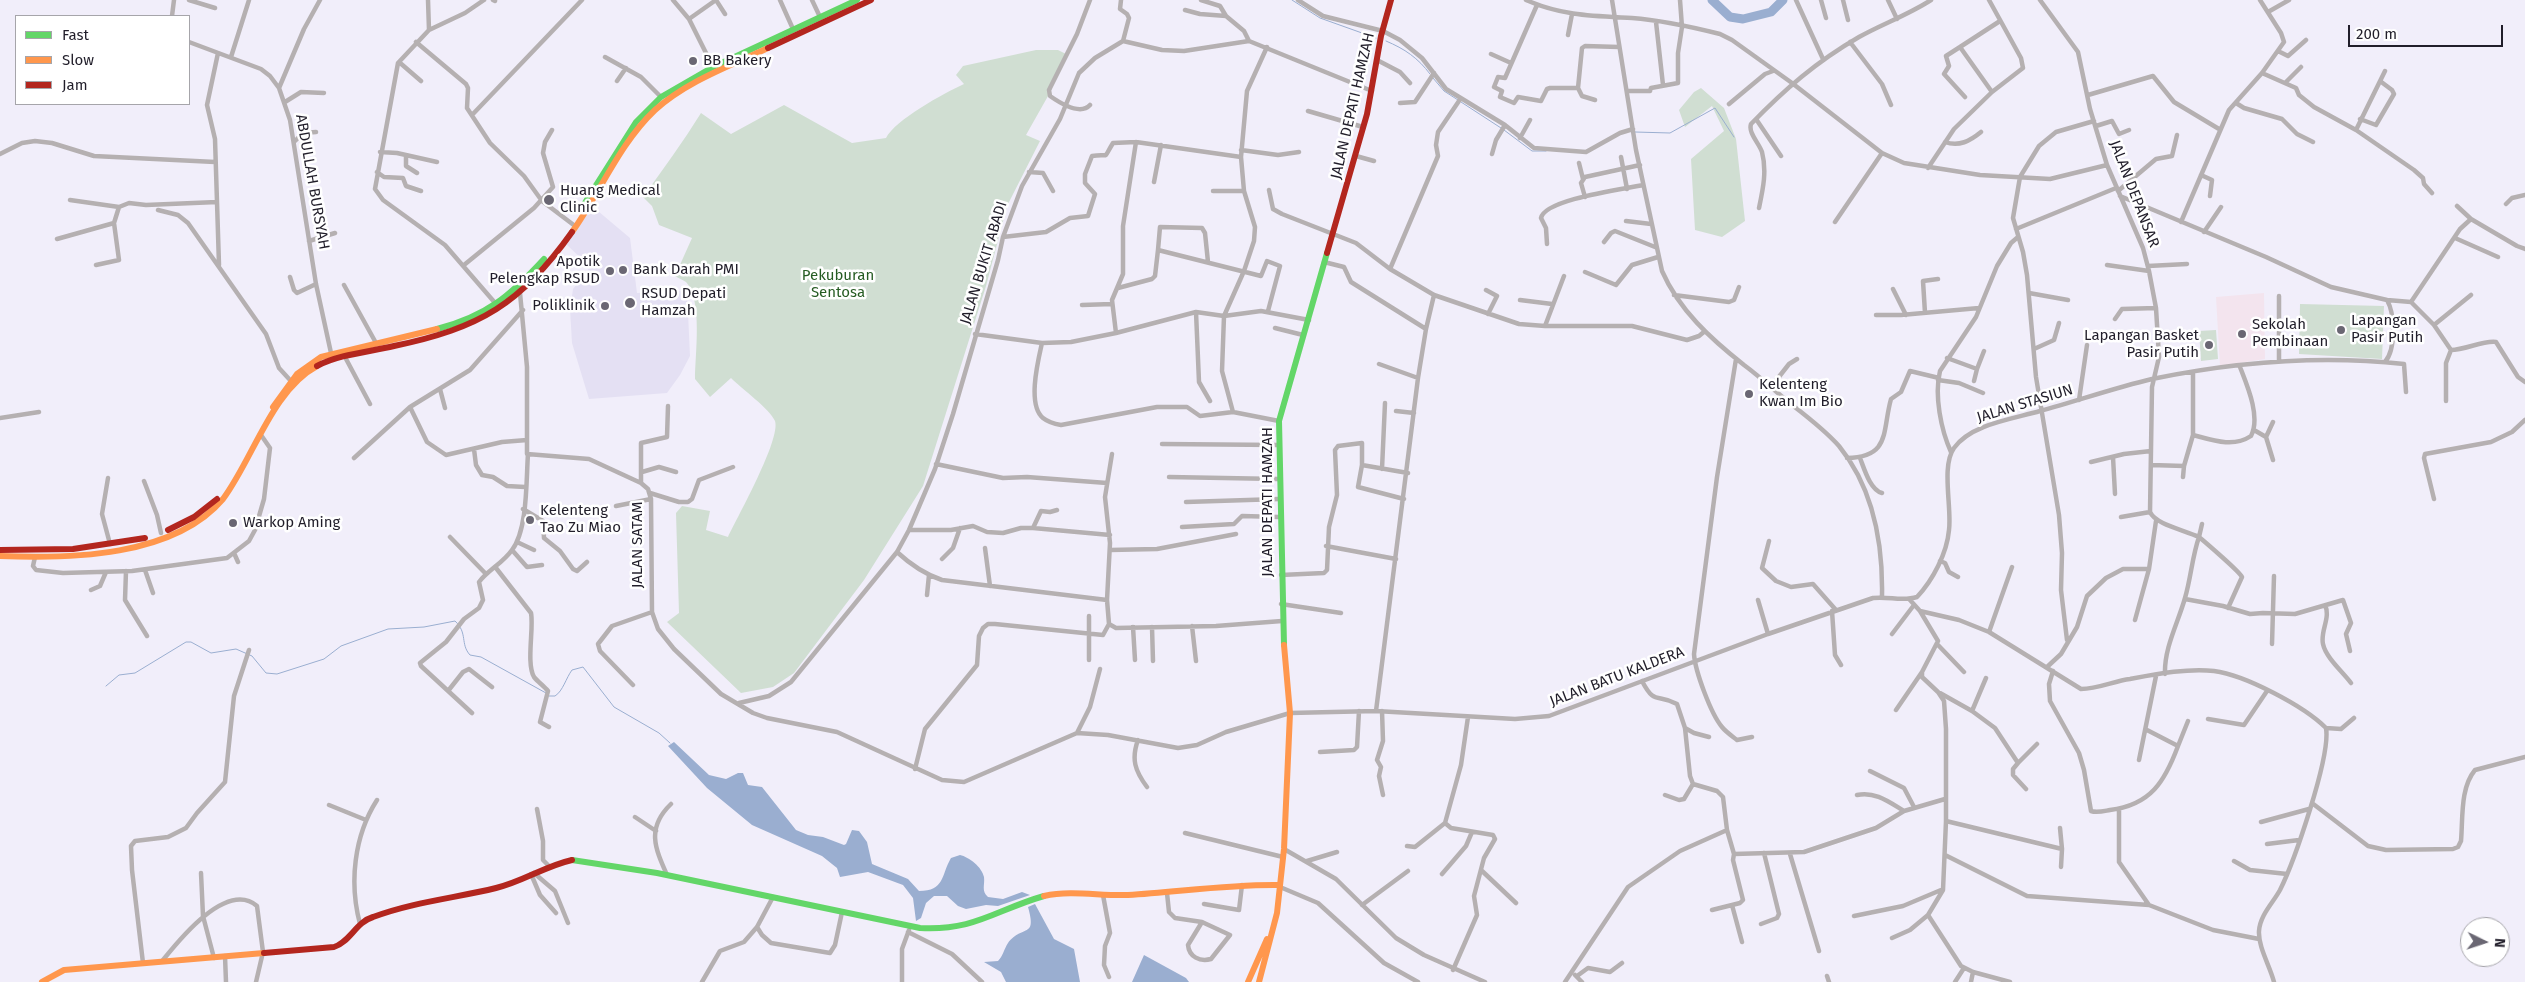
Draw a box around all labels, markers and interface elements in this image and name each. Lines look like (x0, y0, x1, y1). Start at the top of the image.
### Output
legend (15, 15, 190, 105)
scale bar (2350, 15, 2505, 47)
text: 200 m (2356, 25, 2397, 43)
text: Fast (62, 26, 89, 44)
street label: JALAN DEPATI HAMZAH (1327, 31, 1379, 181)
text: Slow (62, 51, 94, 69)
place label: BB Bakery (703, 52, 771, 70)
marker: BB Bakery (687, 55, 699, 67)
text: Jam (62, 76, 88, 94)
street label: ABDULLAH BURSYAH (291, 113, 333, 251)
street label: JALAN DEPANSAR (2105, 138, 2163, 250)
place label: Huang Medical Clinic (560, 182, 660, 217)
marker: Huang Medical Clinic (542, 193, 556, 207)
street label: JALAN BUKIT ABADI (957, 199, 1011, 327)
place label: Apotik Pelengkap RSUD (489, 253, 600, 288)
place label: Bank Darah PMI (633, 261, 739, 279)
marker: Bank Darah PMI (617, 264, 629, 276)
marker: Apotik Pelengkap RSUD (604, 265, 616, 277)
park label: Pekuburan Sentosa (802, 267, 874, 302)
place label: RSUD Depati Hamzah (641, 285, 726, 320)
marker: RSUD Depati Hamzah (623, 296, 637, 310)
place label: Poliklinik (532, 297, 595, 315)
marker: Poliklinik (599, 300, 611, 312)
place label: Lapangan Pasir Putih (2351, 312, 2423, 347)
place label: Sekolah Pembinaan (2252, 316, 2328, 351)
marker: Lapangan Pasir Putih (2335, 324, 2347, 336)
place label: Lapangan Basket Pasir Putih (2084, 327, 2199, 362)
marker: Sekolah Pembinaan (2236, 328, 2248, 340)
marker: Lapangan Basket Pasir Putih (2203, 339, 2215, 351)
place label: Kelenteng Kwan Im Bio (1759, 376, 1843, 411)
street label: JALAN STASIUN (1975, 381, 2075, 427)
marker: Kelenteng Kwan Im Bio (1743, 388, 1755, 400)
street label: JALAN DEPATI HAMZAH (1259, 427, 1277, 577)
place label: Kelenteng Tao Zu Miao (540, 502, 621, 537)
street label: JALAN SATAM (629, 502, 647, 588)
place label: Warkop Aming (243, 514, 340, 532)
marker: Kelenteng Tao Zu Miao (524, 514, 536, 526)
marker: Warkop Aming (227, 517, 239, 529)
street label: JALAN BATU KALDERA (1547, 643, 1687, 711)
north arrow (2460, 917, 2510, 967)
text: N (2491, 938, 2508, 948)

